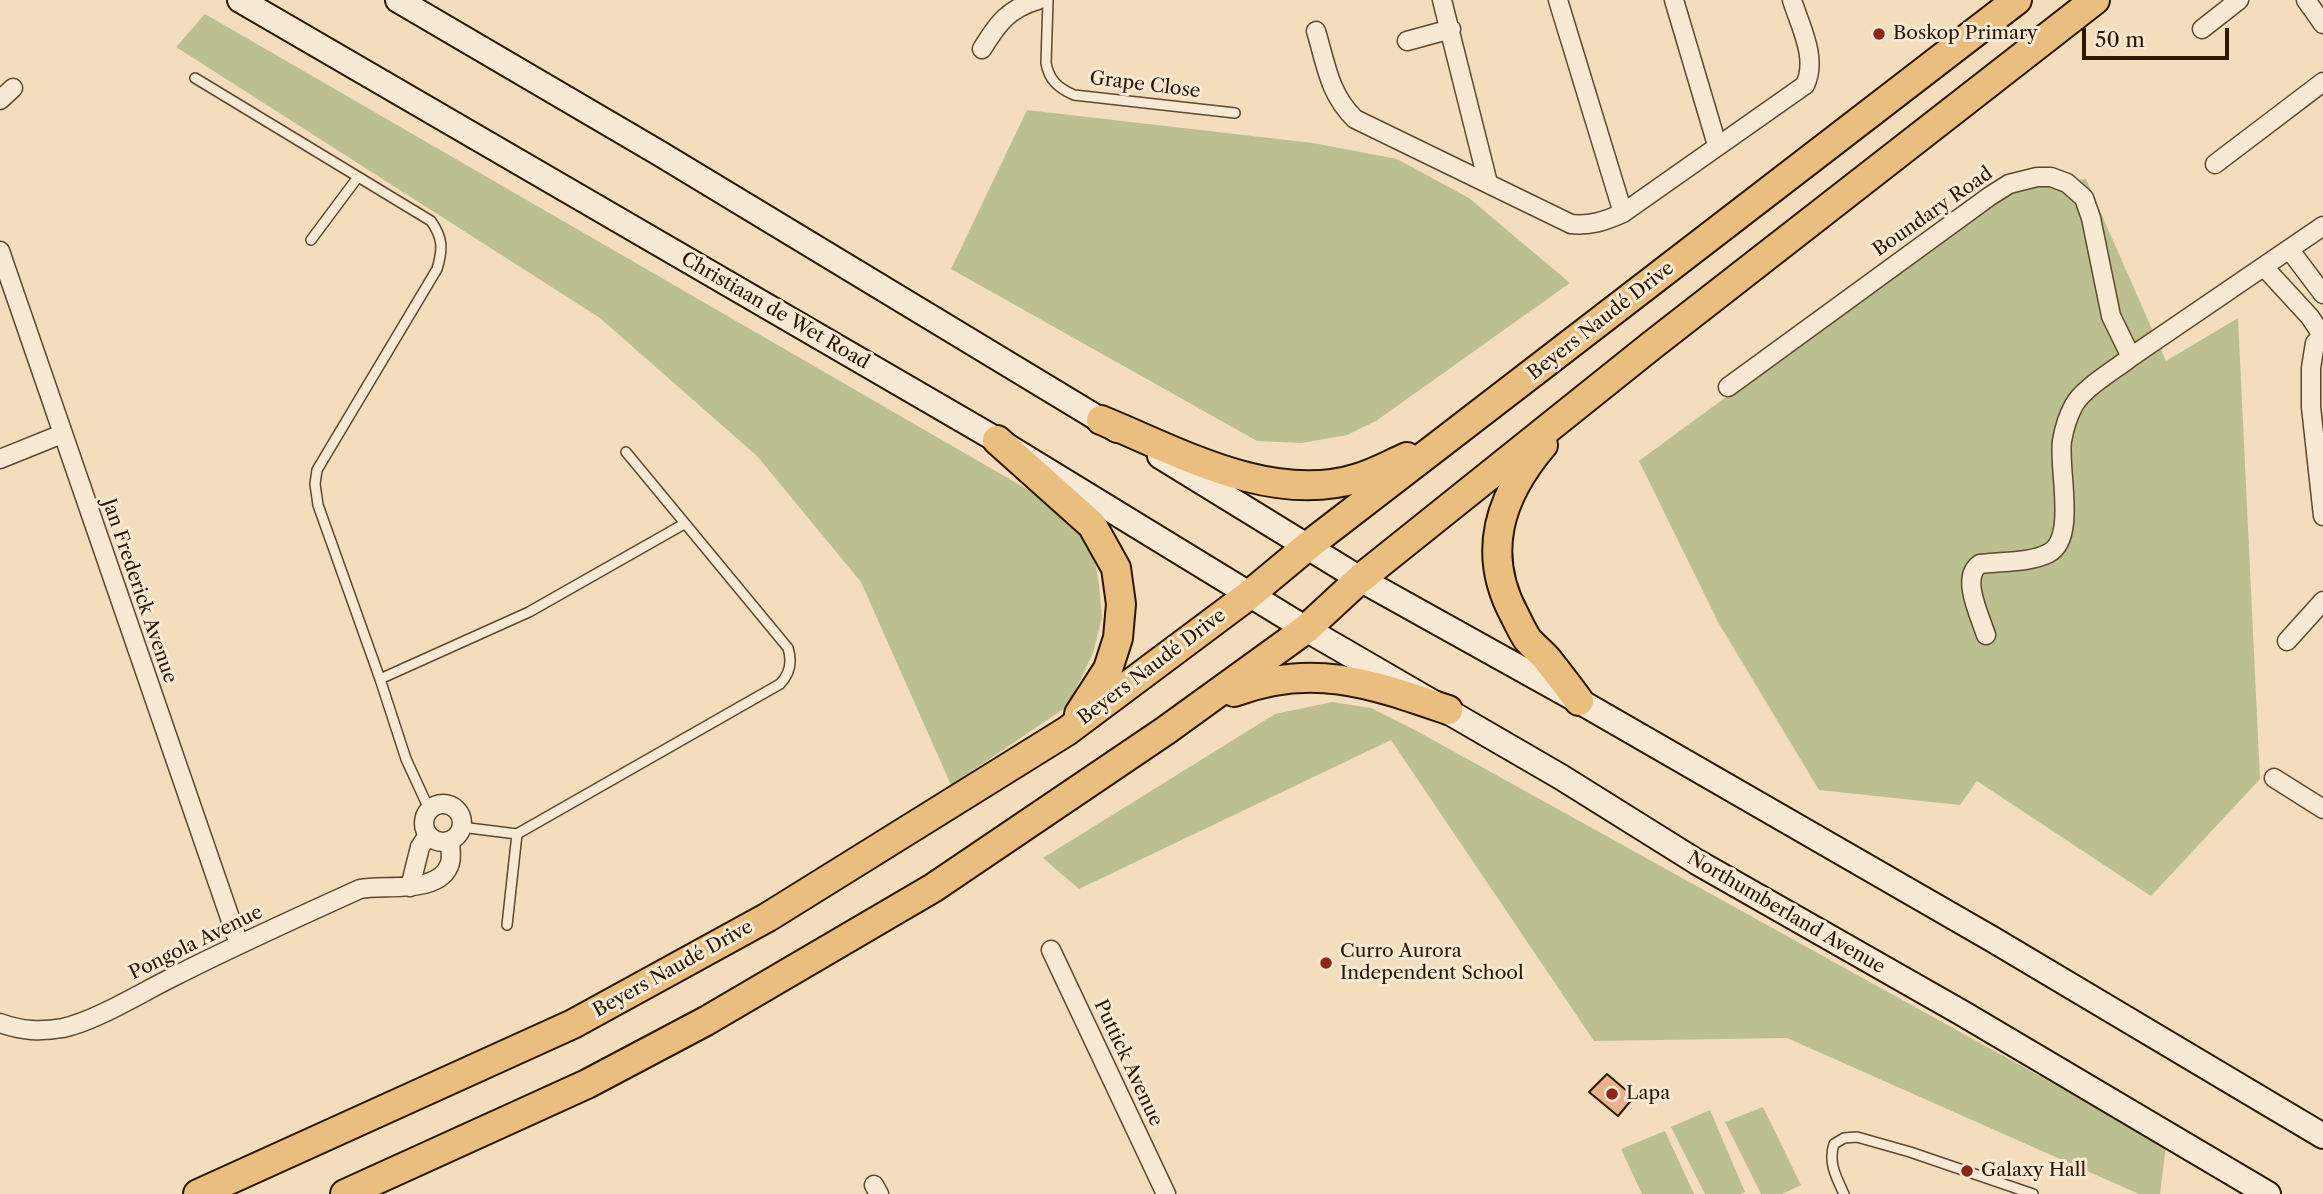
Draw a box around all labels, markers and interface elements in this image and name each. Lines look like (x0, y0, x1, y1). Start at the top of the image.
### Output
scale bar (2085, 14, 2232, 58)
place label: Boskop Primary (1893, 23, 2037, 45)
marker: Boskop Primary (1871, 26, 1887, 42)
text: 50 m (2095, 27, 2145, 52)
street label: Grape Close (1088, 67, 1202, 103)
street label: Boundary Road (1869, 162, 1997, 262)
street label: Christiaan de Wet Road (677, 248, 873, 374)
street label: Beyers Naudé Drive (1523, 257, 1679, 385)
street label: Jan Frederick Avenue (97, 496, 181, 686)
street label: Beyers Naudé Drive (1074, 604, 1230, 730)
street label: Northumberland Avenue (1683, 847, 1889, 979)
street label: Pongola Avenue (126, 901, 266, 985)
street label: Beyers Naudé Drive (589, 916, 757, 1022)
place label: Curro Aurora Independent School (1340, 941, 1524, 985)
marker: Curro Aurora Independent School (1318, 955, 1334, 971)
street label: Puttick Avenue (1089, 996, 1167, 1130)
place label: Lapa (1626, 1083, 1670, 1105)
marker: Lapa (1604, 1086, 1620, 1102)
place label: Galaxy Hall (1981, 1160, 2086, 1182)
marker: Galaxy Hall (1959, 1163, 1975, 1179)

